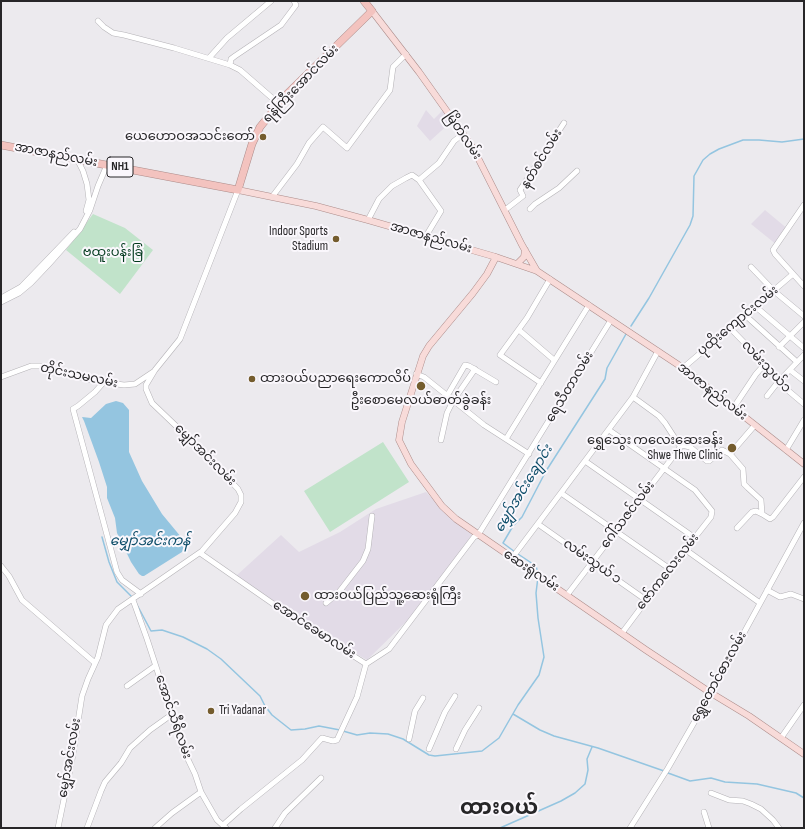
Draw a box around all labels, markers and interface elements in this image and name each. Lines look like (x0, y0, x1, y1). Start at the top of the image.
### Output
street label: ရန်ကြီးအောင်လမ်း (260, 42, 342, 126)
street label: မြိတ်လမ်း (441, 109, 485, 163)
street label: နတ်စင်လမ်း (518, 126, 566, 192)
place label: ယေဟောဝအသင်းတော် (125, 129, 255, 145)
marker: ယေဟောဝအသင်းတော် (258, 132, 268, 142)
street label: အာဇာနည်လမ်း (13, 139, 99, 171)
road number: NH1 (107, 157, 133, 177)
street label: အာဇာနည်လမ်း (388, 219, 474, 257)
place label: Indoor Sports Stadium (269, 224, 328, 255)
marker: Indoor Sports Stadium (331, 234, 341, 244)
park label: ဗထူးပန်းခြံ (83, 245, 143, 261)
street label: ပုထိုးကျောင်းလမ်း (694, 283, 782, 359)
street label: လမ်းသွယ်၁ (738, 338, 794, 396)
street label: ရေသီတာလမ်း (543, 349, 597, 425)
street label: တိုင်းသမလမ်း (39, 360, 119, 392)
street label: အာဇာနည်လမ်း (674, 360, 750, 424)
place label: ထားဝယ်ပညာရေးကောလိပ် (260, 371, 411, 387)
marker: ထားဝယ်ပညာရေးကောလိပ် (247, 374, 257, 384)
marker: ဦးစောမေလယ်ဓာတ်ခွဲခန်း (415, 380, 427, 392)
place label: ဦးစောမေလယ်ဓာတ်ခွဲခန်း (351, 393, 491, 409)
street label: မျှော်အင်းလမ်း (171, 421, 239, 489)
place label: ရွှေသွေး ကလေးဆေးခန်း Shwe Thwe Clinic (587, 433, 723, 464)
water label: မျှော်အင်းချောင်း (491, 442, 557, 536)
marker: ရွှေသွေး ကလေးဆေးခန်း Shwe Thwe Clinic (726, 442, 738, 454)
street label: ဂေါ်သဇင်လမ်း (598, 478, 658, 552)
street label: ဇော်ကလေးလမ်း (633, 531, 703, 613)
water label: မျှော်အင်းကန် (110, 533, 190, 549)
street label: လမ်းသွယ် ၁ (560, 536, 624, 588)
street label: ဆေးရုံလမ်း (500, 547, 562, 595)
place label: ထားဝယ်ပြည်သူ့ဆေးရုံကြီး (314, 588, 461, 604)
marker: ထားဝယ်ပြည်သူ့ဆေးရုံကြီး (299, 590, 311, 602)
street label: အောင်ခေမာလမ်း (270, 597, 358, 663)
street label: ရွှေတောင်ဓားလမ်း (688, 629, 750, 725)
street label: အောင်သီရိလမ်း (151, 673, 195, 761)
place label: Tri Yadanar (219, 703, 266, 719)
marker: Tri Yadanar (206, 706, 216, 716)
street label: မျှော်အင်းလမ်း (55, 717, 85, 799)
district label: ထားဝယ် (460, 796, 538, 822)

